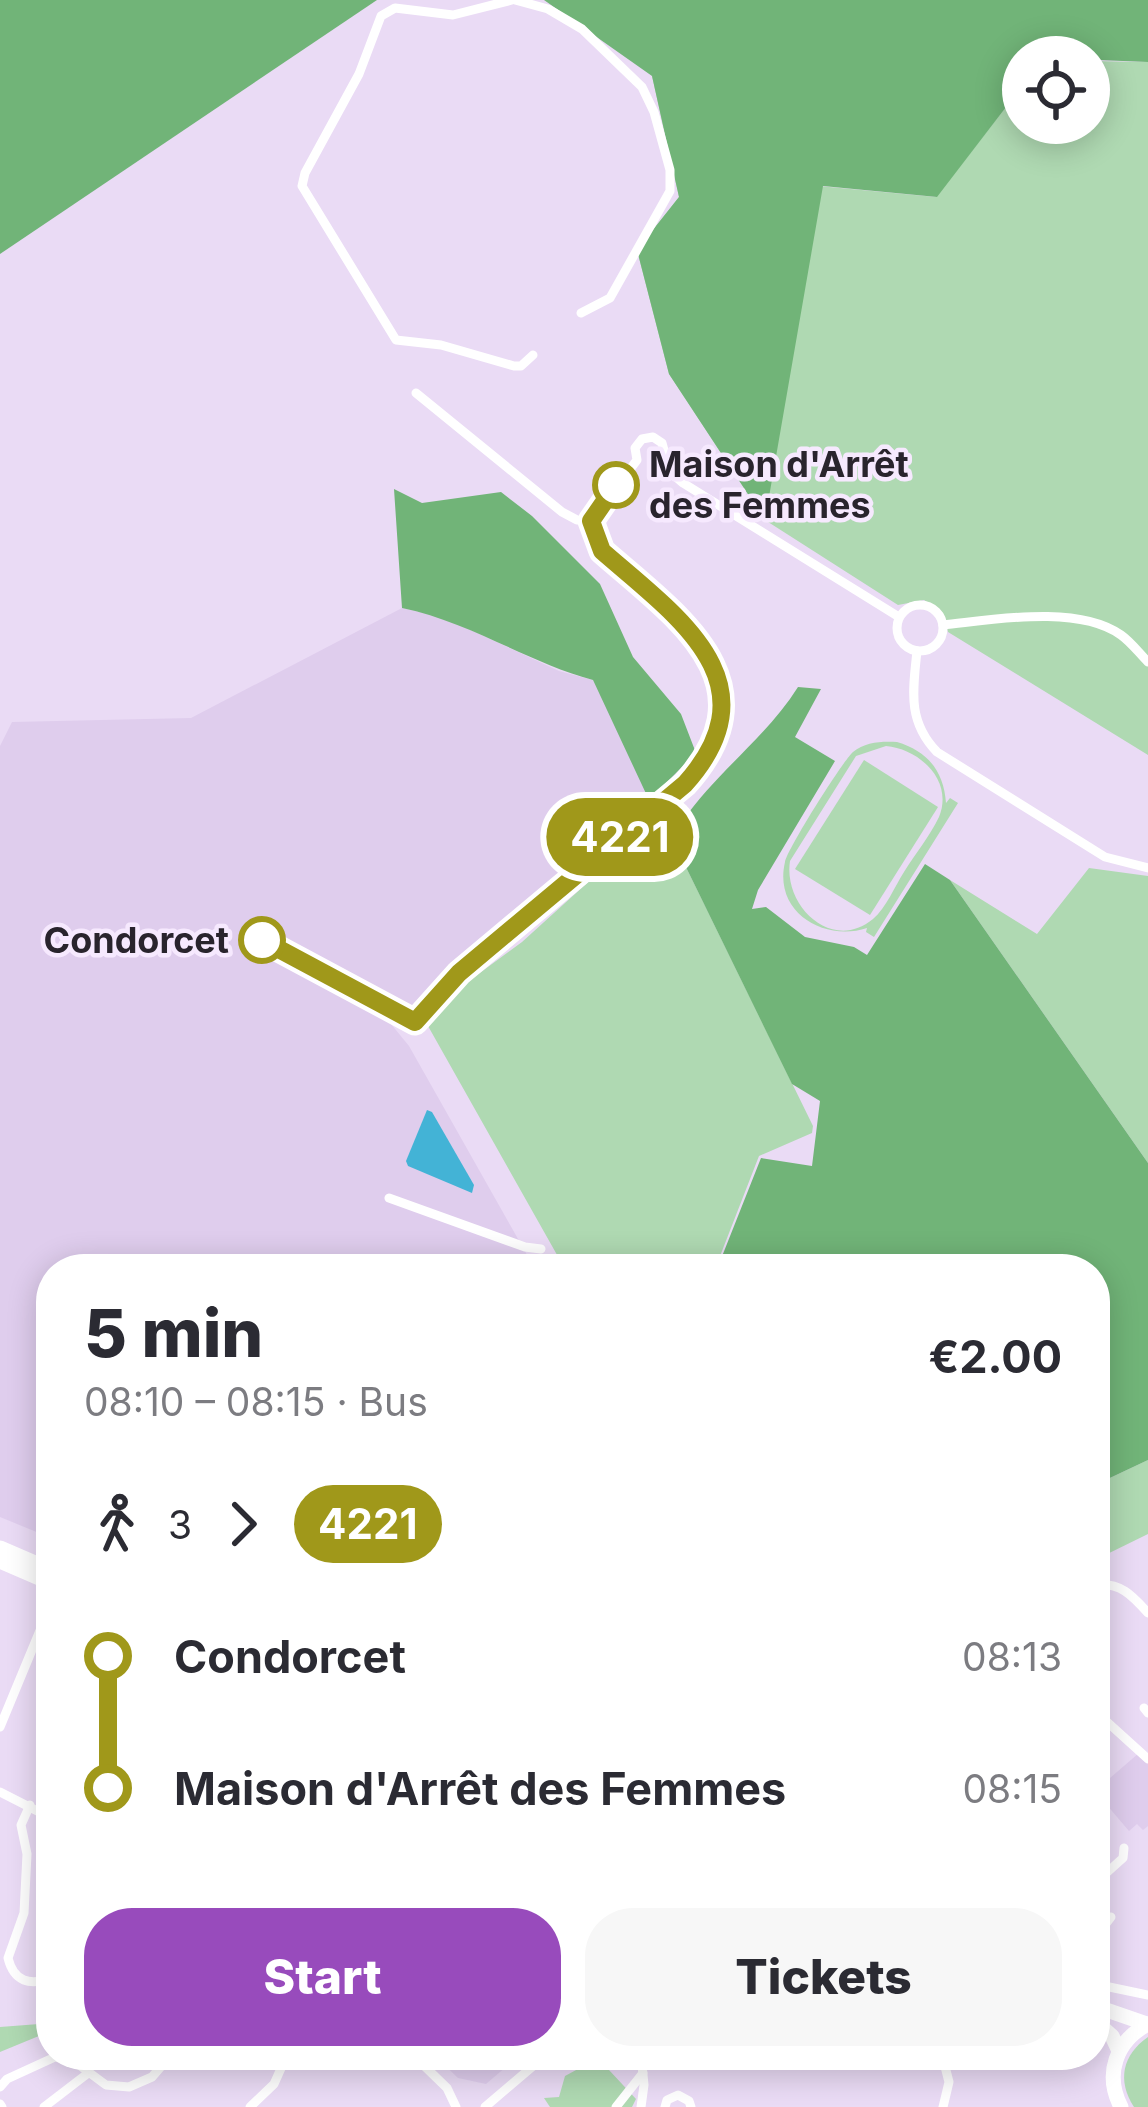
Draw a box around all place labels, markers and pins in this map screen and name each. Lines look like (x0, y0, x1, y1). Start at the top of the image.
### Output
place label: Maison d'Arrêt des Femmes (649, 442, 909, 527)
marker: Maison d'Arrêt des Femmes (594, 463, 638, 507)
place label: Condorcet (44, 918, 229, 962)
marker: Condorcet (240, 918, 284, 962)

